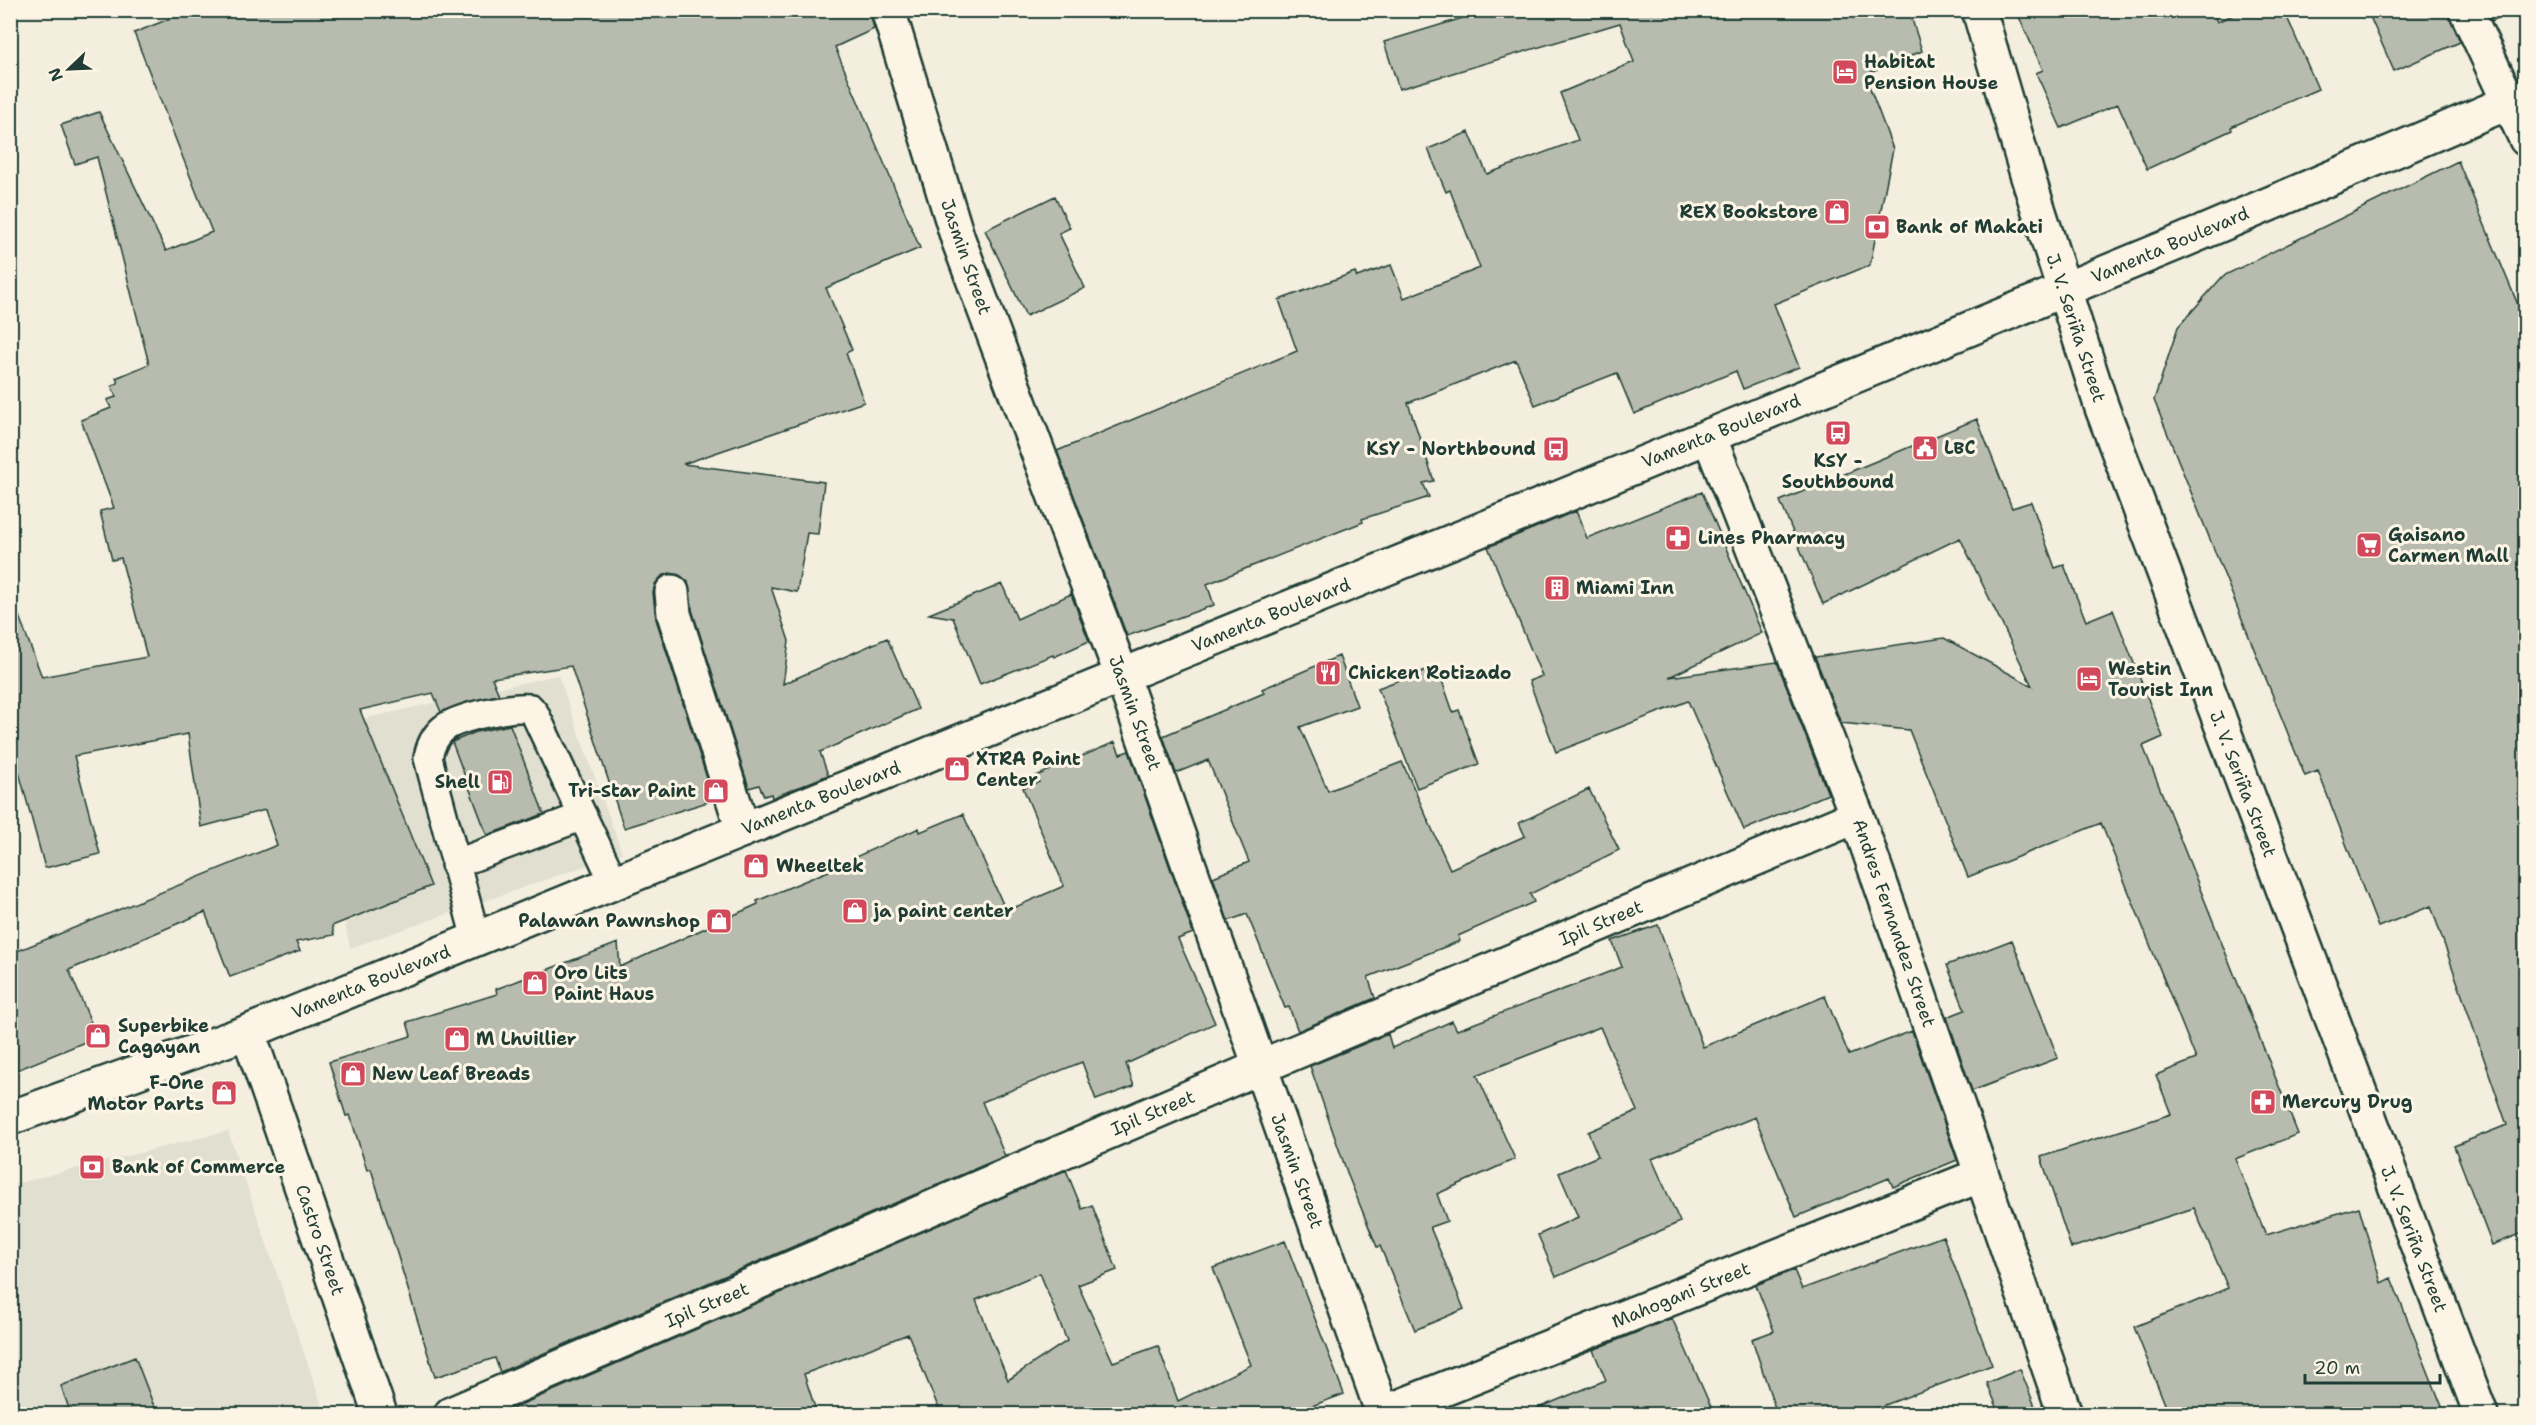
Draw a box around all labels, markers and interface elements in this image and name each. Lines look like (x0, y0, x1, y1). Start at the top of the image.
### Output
north arrow (39, 39, 99, 99)
place label: Habitat Pension House (1864, 50, 1998, 95)
hotel icon: Habitat Pension House (1830, 57, 1860, 87)
text: N (44, 65, 68, 85)
street label: Jasmin Street (935, 196, 997, 318)
shop icon: REX Bookstore (1822, 197, 1852, 227)
place label: REX Bookstore (1679, 200, 1818, 224)
street label: Vamenta Boulevard (2087, 201, 2253, 289)
bank icon: Bank of Makati (1862, 212, 1892, 242)
place label: Bank of Makati (1896, 215, 2043, 239)
street label: J. V. Seriña Street (2041, 251, 2111, 406)
street label: Vamenta Boulevard (1638, 388, 1804, 474)
bus stop icon: KSY - Southbound (1823, 418, 1853, 448)
public building icon: LBC (1910, 433, 1940, 463)
bus stop icon: KSY - Northbound (1541, 434, 1571, 464)
place label: LBC (1944, 436, 1976, 460)
place label: KSY - Northbound (1366, 437, 1536, 461)
place label: KSY - Southbound (1782, 449, 1894, 494)
pharmacy icon: Lines Pharmacy (1663, 523, 1693, 553)
place label: Gaisano Carmen Mall (2388, 523, 2509, 568)
place label: Lines Pharmacy (1698, 526, 1845, 550)
supermarket icon: Gaisano Carmen Mall (2354, 530, 2384, 560)
street label: Vamenta Boulevard (1188, 572, 1354, 658)
building icon: Miami Inn (1542, 573, 1572, 603)
place label: Miami Inn (1576, 576, 1674, 600)
street label: Jasmin Street (1103, 652, 1167, 774)
place label: Westin Tourist Inn (2108, 657, 2213, 702)
restaurant icon: Chicken Rotizado (1313, 658, 1343, 688)
place label: Chicken Rotizado (1348, 661, 1511, 685)
hotel icon: Westin Tourist Inn (2074, 664, 2104, 694)
street label: J. V. Seriña Street (2204, 707, 2282, 861)
place label: XTRA Paint Center (976, 747, 1081, 792)
shop icon: XTRA Paint Center (942, 754, 972, 784)
street label: Vamenta Boulevard (738, 755, 904, 841)
fuel station icon: Shell (485, 767, 515, 797)
place label: Shell (435, 770, 480, 794)
shop icon: Tri-Star Paint (701, 776, 731, 806)
place label: Tri-Star Paint (568, 779, 696, 803)
street label: Andres Fernandez Street (1847, 816, 1941, 1030)
shop icon: Wheeltek (741, 851, 771, 881)
place label: Wheeltek (776, 854, 864, 878)
street label: Ipil Street (1555, 895, 1647, 951)
shop icon: ja paint center (840, 896, 870, 926)
place label: ja paint center (873, 899, 1014, 923)
shop icon: Palawan Pawnshop (704, 906, 734, 936)
place label: Palawan Pawnshop (518, 909, 700, 933)
street label: Vamenta Boulevard (288, 939, 454, 1025)
place label: Oro Lits Paint Haus (554, 961, 654, 1006)
shop icon: Oro Lits Paint Haus (520, 968, 550, 998)
place label: Superbike Cagayan (118, 1014, 209, 1059)
shop icon: Superbike Cagayan (83, 1021, 113, 1051)
shop icon: M Lhuillier (442, 1024, 472, 1054)
place label: M Lhuillier (476, 1027, 577, 1051)
shop icon: New Leaf Breads (338, 1059, 368, 1089)
place label: New Leaf Breads (372, 1062, 530, 1086)
place label: F-One Motor Parts (87, 1071, 204, 1116)
shop icon: F-One Motor Parts (209, 1078, 239, 1108)
street label: Ipil Street (1107, 1085, 1199, 1141)
pharmacy icon: Mercury Drug (2248, 1087, 2278, 1117)
place label: Mercury Drug (2282, 1090, 2413, 1114)
street label: Jasmin Street (1265, 1110, 1329, 1232)
bank icon: Bank of Commerce (77, 1152, 107, 1182)
place label: Bank of Commerce (112, 1155, 285, 1179)
street label: J. V. Seriña Street (2375, 1162, 2453, 1316)
street label: Castro Street (290, 1181, 350, 1299)
street label: Mahogani Street (1608, 1256, 1754, 1334)
street label: Ipil Street (661, 1277, 753, 1333)
scale bar (2305, 1347, 2440, 1385)
text: 20 m (2314, 1356, 2360, 1380)

